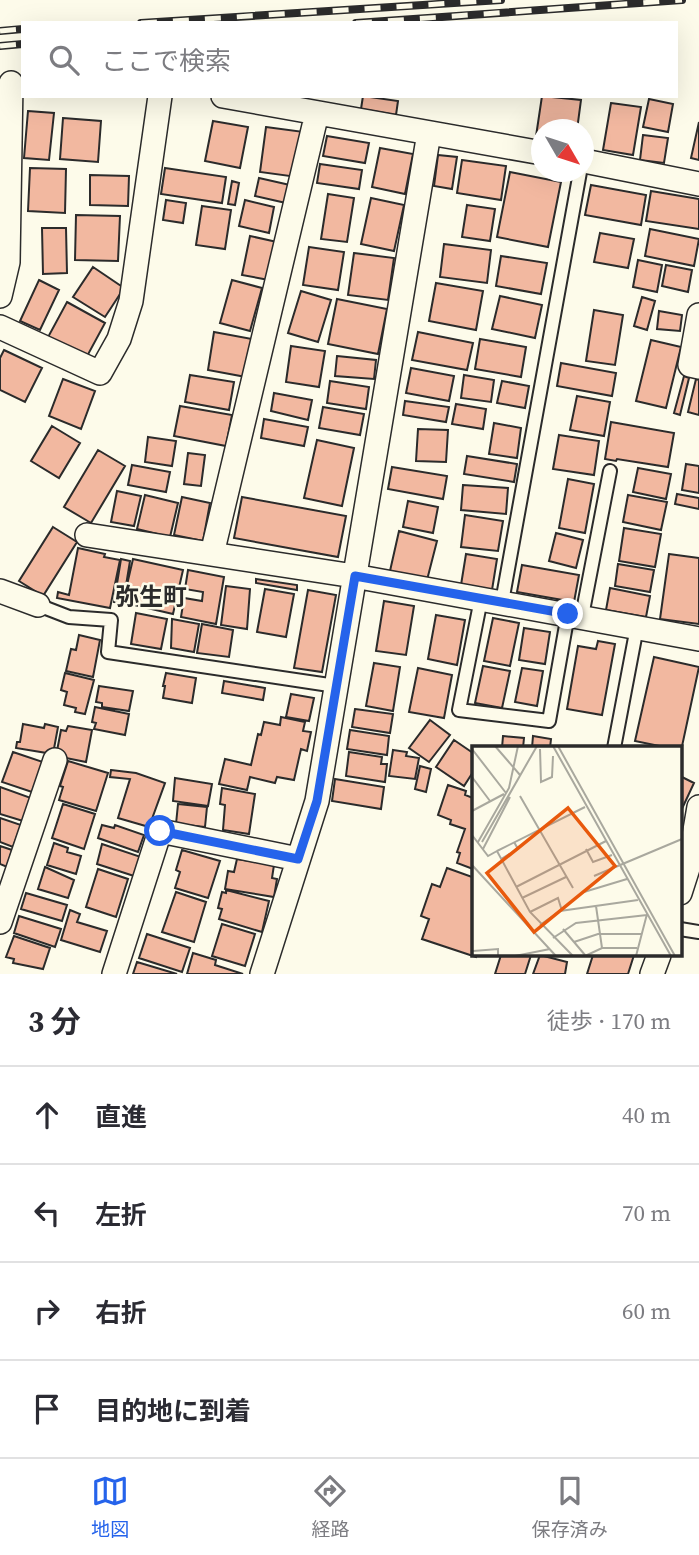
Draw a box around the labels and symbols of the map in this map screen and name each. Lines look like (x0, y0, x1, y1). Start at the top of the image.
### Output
north arrow (531, 119, 594, 182)
district label: 弥生町 (115, 580, 187, 613)
route end (552, 598, 583, 629)
inset map (472, 746, 682, 956)
route start (144, 815, 175, 846)

